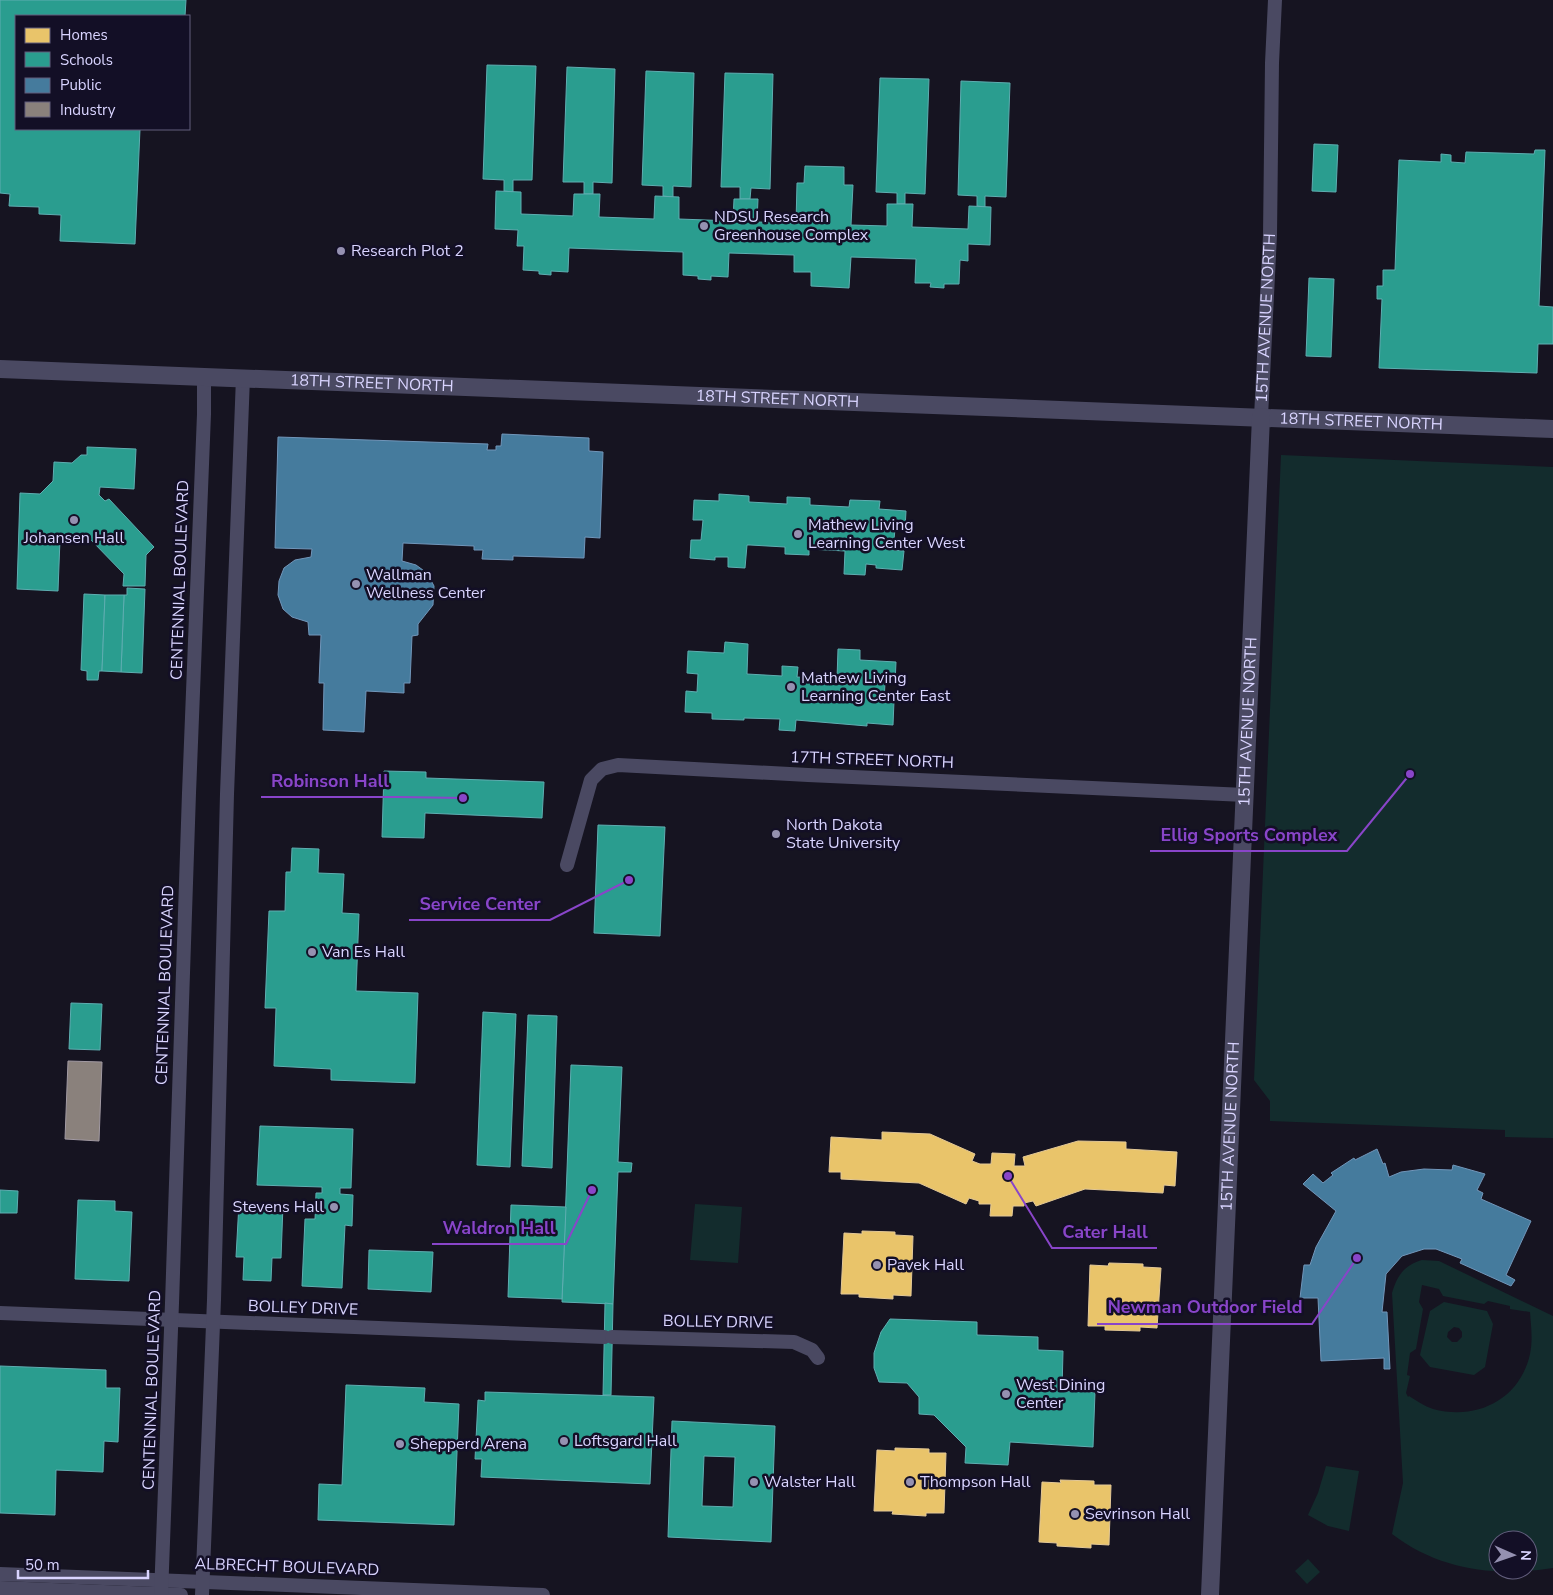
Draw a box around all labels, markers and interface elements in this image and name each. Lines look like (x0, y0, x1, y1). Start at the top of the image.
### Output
legend (15, 15, 190, 130)
text: Homes (60, 25, 108, 45)
text: Schools (60, 50, 113, 70)
text: Public (60, 75, 101, 95)
text: Industry (60, 100, 116, 120)
place label: NDSU Research Greenhouse Complex (714, 206, 869, 246)
marker: NDSU Research Greenhouse Complex (698, 220, 710, 232)
street label: 15TH AVENUE NORTH (1251, 233, 1281, 403)
place label: Research Plot 2 (351, 240, 464, 262)
marker: Research Plot 2 (335, 245, 347, 257)
street label: 18TH STREET NORTH (290, 369, 454, 398)
street label: 18TH STREET NORTH (695, 385, 860, 413)
street label: 18TH STREET NORTH (1279, 407, 1443, 436)
street label: CENTENNIAL BOULEVARD (166, 480, 194, 680)
marker: Johansen Hall (68, 514, 80, 526)
place label: Mathew Living Learning Center West (808, 514, 965, 554)
place label: Johansen Hall (23, 527, 124, 549)
marker: Mathew Living Learning Center West (792, 528, 804, 540)
place label: Wallman Wellness Center (366, 564, 486, 604)
marker: Wallman Wellness Center (350, 578, 362, 590)
street label: 15TH AVENUE NORTH (1233, 637, 1262, 807)
place label: Mathew Living Learning Center East (801, 667, 951, 707)
marker: Mathew Living Learning Center East (785, 681, 797, 693)
street label: 17TH STREET NORTH (790, 746, 954, 774)
callout: Robinson Hall (261, 764, 399, 797)
text: Robinson Hall (271, 769, 389, 793)
place label: North Dakota State University (786, 814, 901, 854)
callout: Ellig Sports Complex (1150, 818, 1347, 851)
text: Ellig Sports Complex (1161, 823, 1338, 847)
marker: North Dakota State University (770, 828, 782, 840)
street label: CENTENNIAL BOULEVARD (151, 885, 179, 1085)
callout: Service Center (409, 887, 550, 920)
text: Service Center (419, 892, 541, 916)
place label: Van Es Hall (321, 941, 405, 963)
marker: Van Es Hall (306, 946, 318, 958)
street label: 15TH AVENUE NORTH (1216, 1041, 1245, 1212)
place label: Stevens Hall (233, 1196, 324, 1218)
marker: Stevens Hall (328, 1201, 340, 1213)
callout: Waldron Hall (432, 1211, 566, 1244)
callout: Cater Hall (1052, 1215, 1157, 1248)
text: Waldron Hall (442, 1216, 556, 1240)
text: Cater Hall (1062, 1220, 1148, 1244)
place label: Pavek Hall (887, 1254, 964, 1276)
marker: Pavek Hall (871, 1259, 883, 1271)
street label: CENTENNIAL BOULEVARD (138, 1290, 166, 1490)
callout: Newman Outdoor Field (1097, 1291, 1312, 1324)
street label: BOLLEY DRIVE (247, 1295, 359, 1321)
text: Newman Outdoor Field (1107, 1295, 1303, 1319)
street label: BOLLEY DRIVE (663, 1310, 773, 1334)
place label: West Dining Center (1016, 1374, 1105, 1414)
marker: West Dining Center (1000, 1388, 1012, 1400)
place label: Loftsgard Hall (574, 1430, 677, 1452)
place label: Shepperd Arena (410, 1433, 527, 1455)
marker: Loftsgard Hall (558, 1435, 570, 1447)
marker: Shepperd Arena (394, 1438, 406, 1450)
place label: Walster Hall (764, 1471, 856, 1493)
place label: Thompson Hall (920, 1471, 1031, 1493)
marker: Walster Hall (748, 1476, 760, 1488)
marker: Thompson Hall (904, 1476, 916, 1488)
place label: Sevrinson Hall (1085, 1503, 1190, 1525)
marker: Sevrinson Hall (1069, 1508, 1081, 1520)
north arrow (1488, 1530, 1538, 1580)
scale bar (18, 1548, 148, 1580)
text: N (1516, 1550, 1535, 1561)
street label: ALBRECHT BOULEVARD (194, 1553, 380, 1581)
text: 50 m (25, 1555, 60, 1575)

